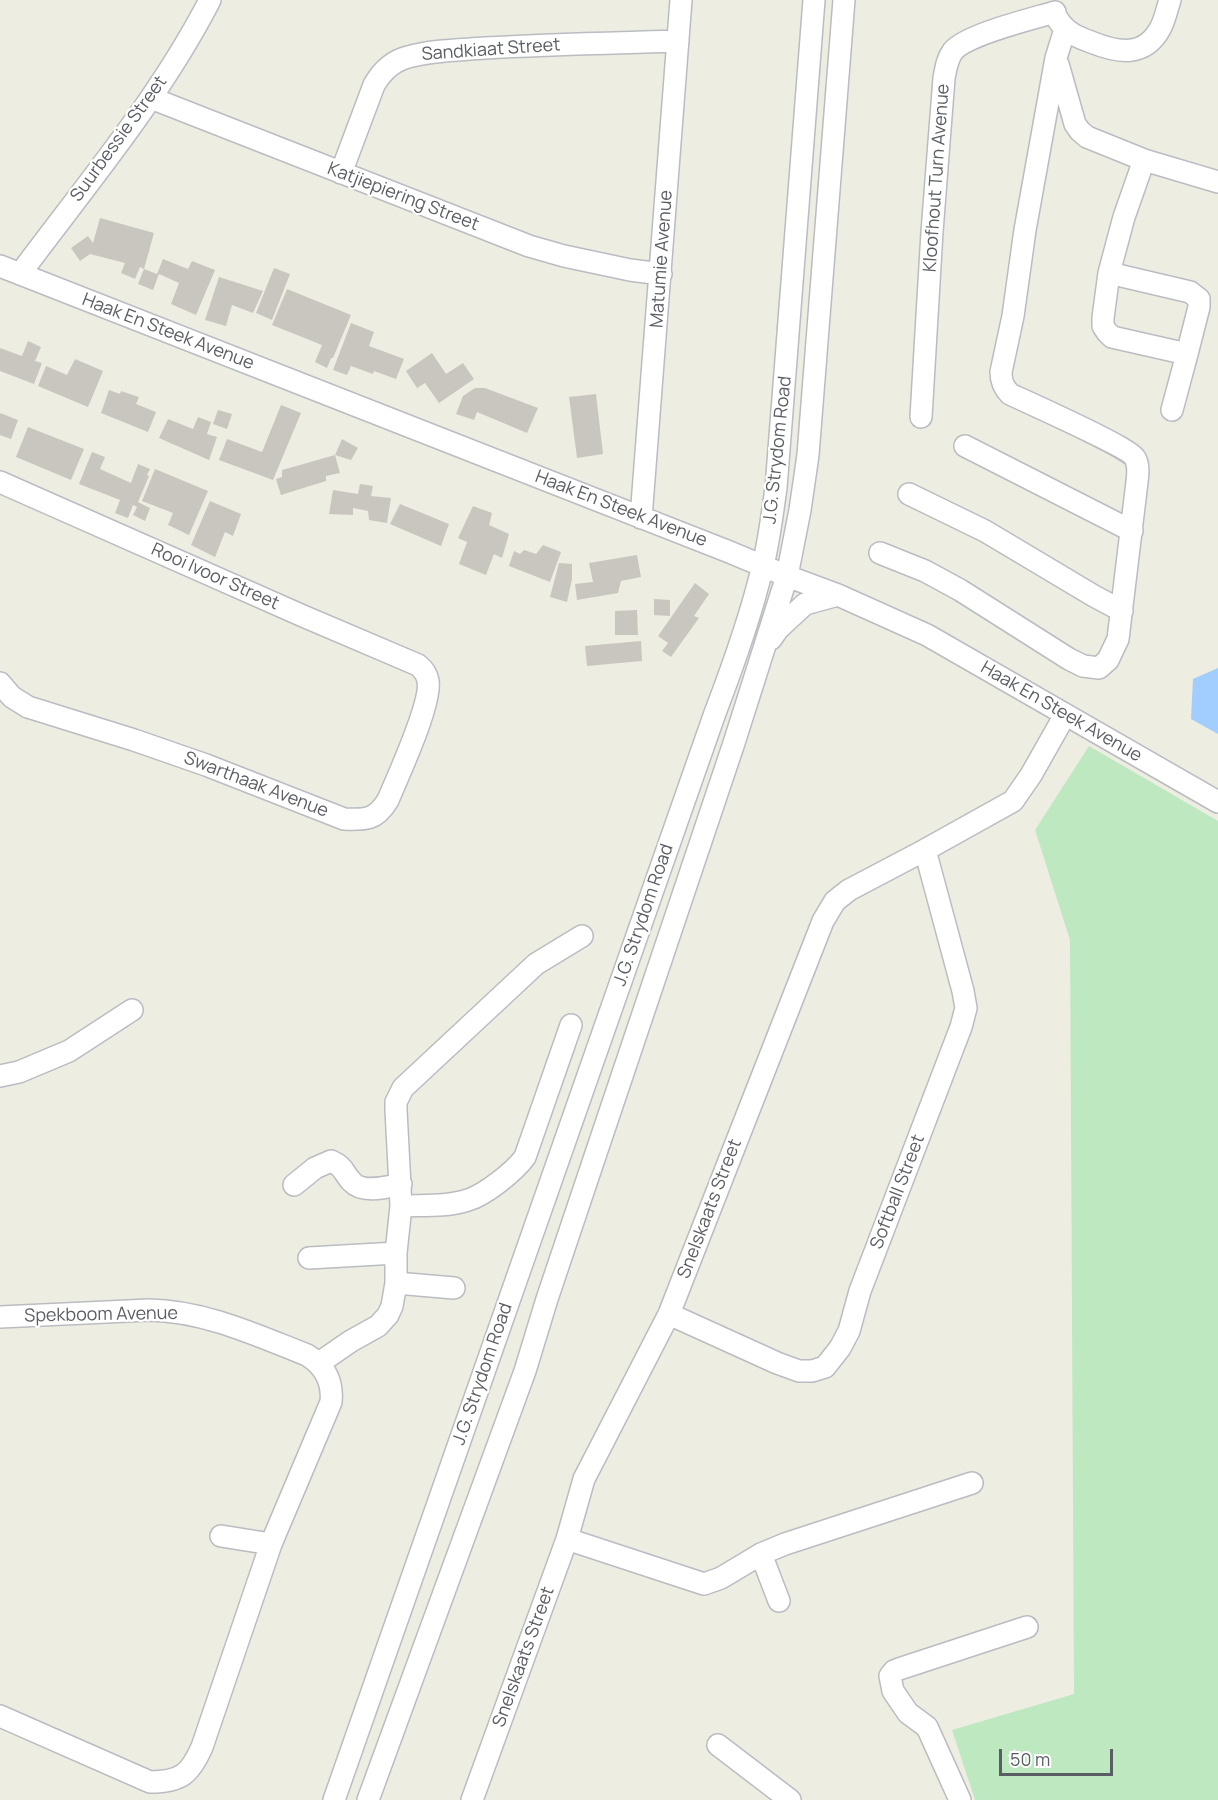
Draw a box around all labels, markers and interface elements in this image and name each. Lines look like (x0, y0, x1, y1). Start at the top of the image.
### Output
street label: Sandkiaat Street (421, 34, 561, 66)
street label: Suurbessie Street (66, 72, 172, 206)
street label: Kloofhout Turn Avenue (920, 83, 954, 273)
street label: Katjiepiering Street (324, 158, 482, 236)
street label: Matumie Avenue (646, 189, 678, 329)
street label: Haak En Steek Avenue (79, 289, 257, 375)
street label: J.G. Strydom Road (759, 375, 797, 525)
street label: Haak En Steek Avenue (532, 466, 710, 552)
street label: Rooi Ivoor Street (148, 539, 282, 615)
street label: Haak En Steek Avenue (977, 657, 1145, 767)
street label: Swarthaak Avenue (181, 748, 331, 822)
street label: J.G. Strydom Road (610, 841, 678, 989)
street label: Softball Street (866, 1132, 930, 1252)
street label: Snelskaats Street (673, 1136, 747, 1282)
street label: J.G. Strydom Road (449, 1300, 517, 1448)
street label: Spekboom Avenue (24, 1303, 178, 1327)
street label: Snelskaats Street (489, 1584, 559, 1730)
scale bar (1002, 1737, 1116, 1775)
text: 50 m (1010, 1747, 1050, 1771)

